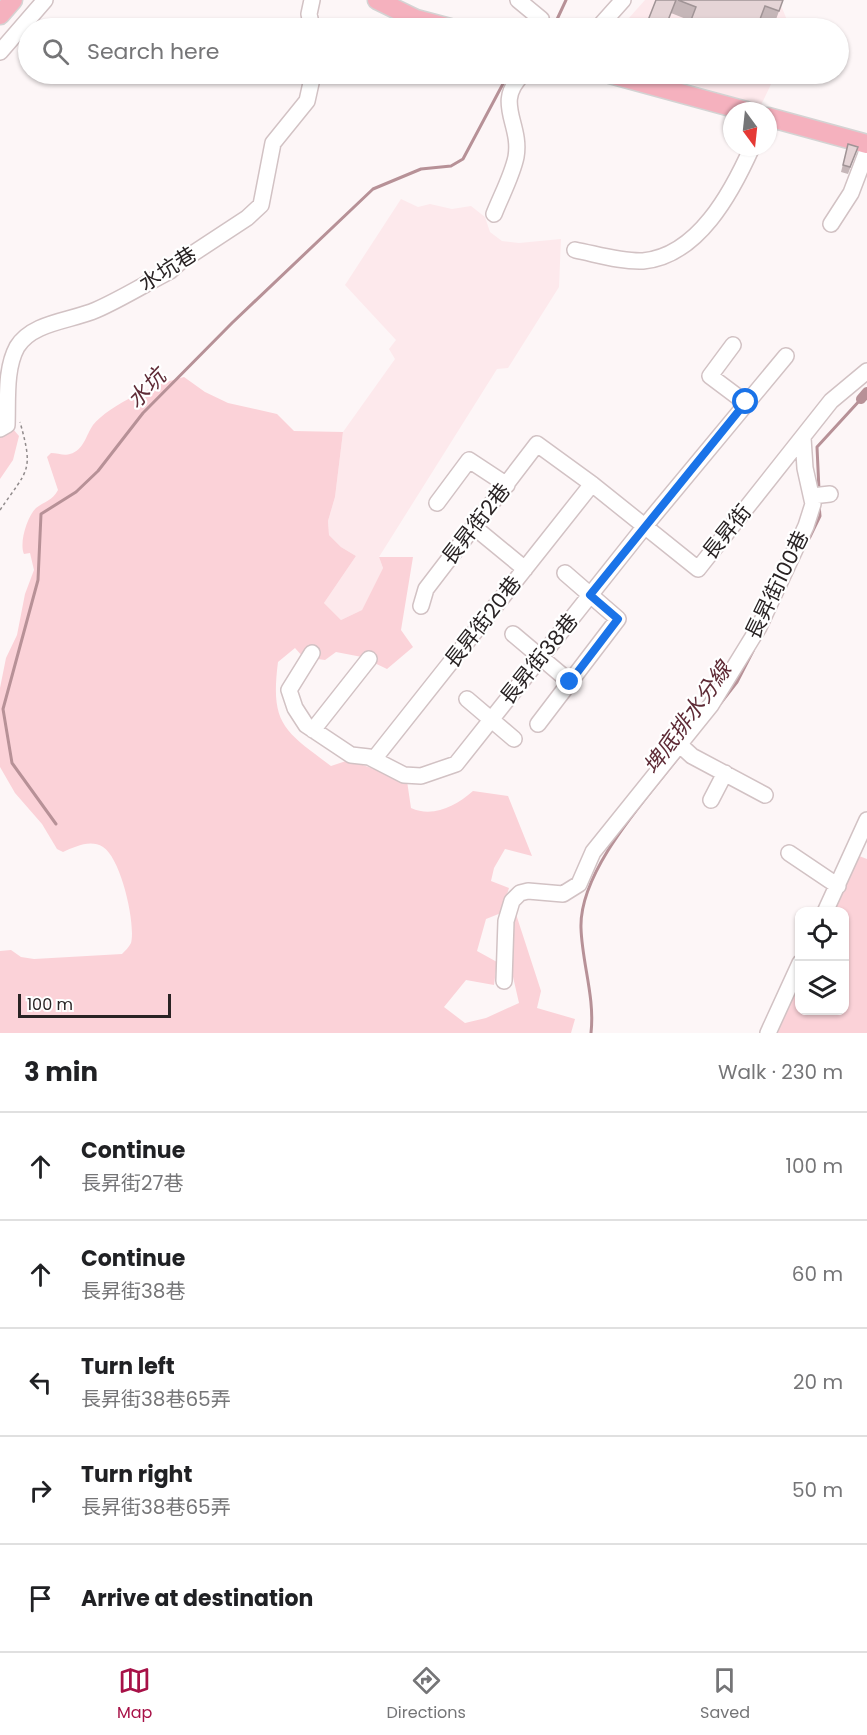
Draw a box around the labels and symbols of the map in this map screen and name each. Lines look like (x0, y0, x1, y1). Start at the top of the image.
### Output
north arrow (723, 102, 777, 156)
street label: 水坑巷 (133, 240, 202, 298)
water label: 水坑 (120, 360, 175, 415)
route start (732, 388, 758, 414)
street label: 長昇街2巷 (435, 477, 517, 570)
street label: 長昇街 (696, 498, 758, 565)
street label: 長昇街100巷 (738, 526, 815, 644)
street label: 長昇街20巷 (438, 570, 528, 674)
street label: 長昇街38巷 (493, 607, 584, 710)
water label: 埤底排水分線 (636, 653, 740, 781)
route end (556, 668, 582, 694)
scale bar (18, 991, 171, 1019)

